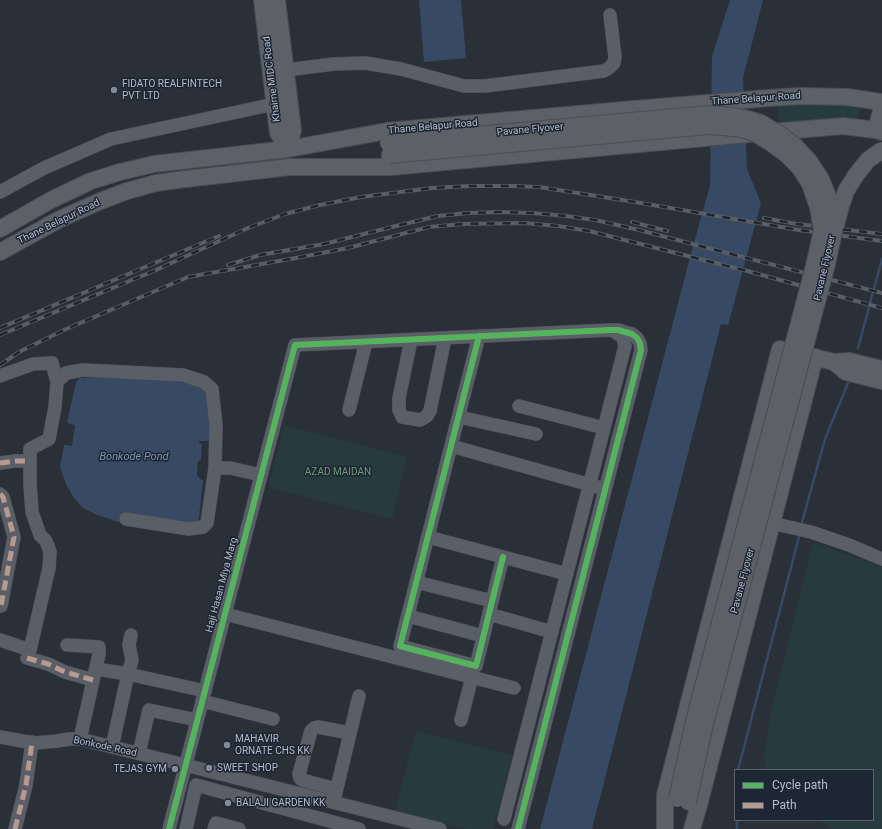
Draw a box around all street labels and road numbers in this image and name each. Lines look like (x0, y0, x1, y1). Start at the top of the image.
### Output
street label: Khairne MIDC Road (261, 35, 283, 123)
street label: Thane Belapur Road (711, 90, 801, 108)
street label: Thane Belapur Road (388, 117, 478, 137)
street label: Pavane Flyover (496, 121, 564, 139)
street label: Thane Belapur Road (16, 197, 102, 247)
street label: Pavane Flyover (812, 234, 838, 302)
street label: Haji Hasan Miya Marg (204, 536, 240, 634)
street label: Pavane Flyover (729, 547, 757, 615)
street label: Bonkode Road (72, 734, 138, 760)

